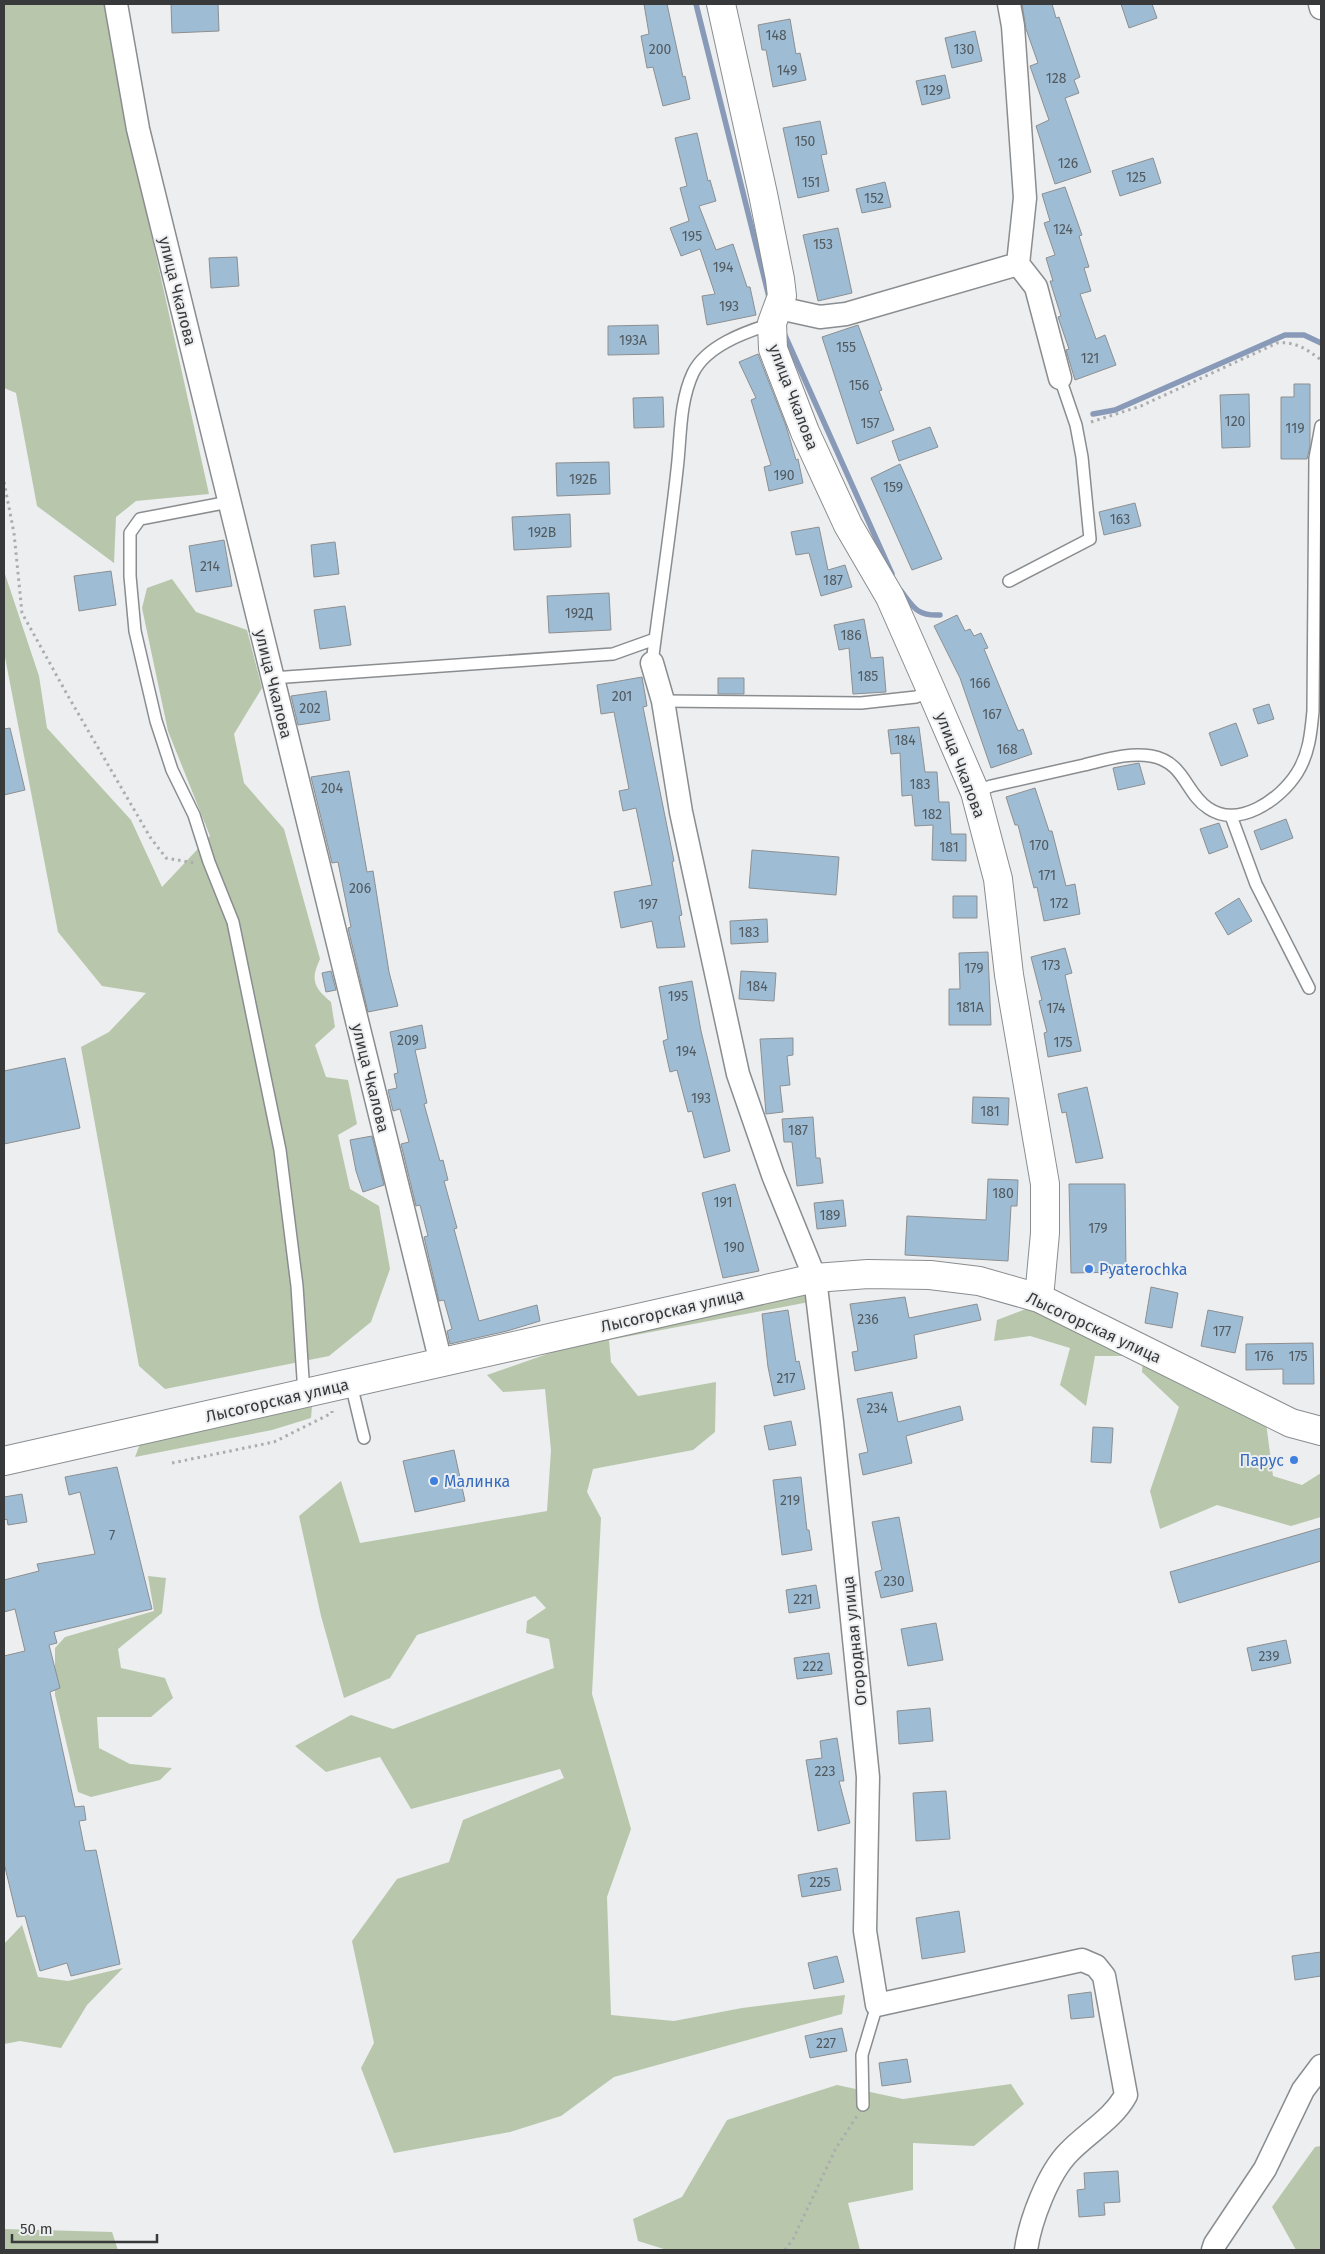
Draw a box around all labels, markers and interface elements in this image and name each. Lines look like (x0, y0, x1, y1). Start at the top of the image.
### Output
house number: 148 (765, 27, 787, 44)
house number: 200 (649, 41, 671, 58)
house number: 130 (954, 41, 975, 58)
house number: 149 (777, 62, 797, 79)
house number: 128 (1046, 70, 1067, 87)
house number: 129 (923, 82, 943, 99)
house number: 150 (795, 133, 816, 150)
house number: 126 (1058, 155, 1078, 172)
house number: 125 (1126, 169, 1146, 186)
house number: 151 (802, 174, 820, 191)
house number: 152 (864, 190, 884, 207)
house number: 124 (1053, 221, 1074, 238)
house number: 195 (682, 228, 702, 245)
street label: улица Чкалова (155, 235, 200, 348)
house number: 153 (813, 236, 833, 253)
house number: 194 (713, 259, 734, 276)
house number: 193 (719, 298, 739, 315)
house number: 193А (619, 332, 647, 349)
house number: 155 (836, 339, 856, 356)
street label: улица Чкалова (765, 342, 822, 453)
house number: 121 (1081, 350, 1099, 367)
house number: 156 (849, 377, 869, 394)
house number: 120 (1225, 413, 1246, 430)
house number: 157 (861, 415, 879, 432)
house number: 119 (1285, 420, 1305, 437)
house number: 190 (773, 467, 795, 484)
house number: 192Б (569, 471, 597, 488)
house number: 159 (883, 479, 903, 496)
house number: 163 (1110, 511, 1130, 528)
house number: 192В (528, 524, 556, 541)
house number: 214 (200, 558, 221, 575)
house number: 187 (823, 572, 843, 589)
house number: 192Д (565, 605, 593, 622)
house number: 186 (840, 627, 862, 644)
street label: улица Чкалова (251, 628, 296, 741)
house number: 185 (858, 668, 878, 685)
house number: 166 (970, 675, 991, 692)
house number: 201 (612, 688, 632, 705)
house number: 202 (299, 700, 321, 717)
house number: 167 (982, 706, 1002, 723)
street label: улица Чкалова (932, 710, 989, 821)
house number: 184 (894, 732, 916, 749)
house number: 168 (996, 741, 1018, 758)
house number: 183 (910, 776, 930, 793)
house number: 204 (321, 780, 344, 797)
house number: 182 (922, 806, 942, 823)
house number: 170 (1029, 837, 1049, 854)
house number: 181 (939, 839, 959, 856)
house number: 171 (1038, 867, 1056, 884)
house number: 206 (349, 880, 371, 897)
house number: 172 (1050, 895, 1069, 912)
house number: 197 (638, 896, 658, 913)
house number: 183 (739, 924, 759, 941)
house number: 173 (1041, 957, 1061, 974)
house number: 179 (964, 960, 984, 977)
house number: 184 (746, 978, 768, 995)
house number: 195 (668, 988, 688, 1005)
house number: 181А (956, 999, 984, 1016)
house number: 174 (1046, 1000, 1066, 1017)
street label: улица Чкалова (348, 1022, 393, 1135)
house number: 209 (397, 1032, 419, 1049)
house number: 175 (1053, 1034, 1073, 1051)
house number: 194 (676, 1043, 697, 1060)
house number: 193 (691, 1090, 711, 1107)
house number: 181 (980, 1103, 1000, 1120)
house number: 187 (788, 1122, 808, 1139)
house number: 180 (992, 1185, 1014, 1202)
house number: 191 (713, 1194, 733, 1211)
house number: 189 (820, 1207, 840, 1224)
house number: 179 (1088, 1220, 1108, 1237)
house number: 190 (723, 1239, 745, 1256)
place label: Pyaterochka (1099, 1260, 1188, 1279)
marker: Pyaterochka (1083, 1263, 1095, 1275)
street label: Лысогорская улица (599, 1285, 746, 1336)
street label: Лысогорская улица (1023, 1288, 1164, 1367)
house number: 236 (857, 1311, 879, 1328)
house number: 177 (1213, 1323, 1231, 1340)
house number: 176 (1254, 1348, 1274, 1365)
house number: 175 (1288, 1348, 1308, 1365)
house number: 217 (777, 1370, 795, 1387)
street label: Лысогорская улица (204, 1375, 351, 1426)
house number: 234 (866, 1400, 888, 1417)
place label: Парус (1240, 1451, 1284, 1470)
marker: Парус (1288, 1454, 1300, 1466)
place label: Малинка (444, 1472, 510, 1491)
marker: Малинка (428, 1475, 440, 1487)
house number: 219 (780, 1492, 800, 1509)
house number: 7 (109, 1527, 115, 1544)
house number: 230 (883, 1573, 905, 1590)
street label: Огородная улица (838, 1575, 871, 1707)
house number: 221 (793, 1591, 813, 1608)
house number: 239 (1258, 1648, 1280, 1665)
house number: 222 (803, 1658, 823, 1675)
house number: 223 (815, 1763, 835, 1780)
house number: 225 (810, 1874, 830, 1891)
house number: 227 (816, 2035, 836, 2052)
scale bar (12, 2212, 158, 2244)
text: 50 m (20, 2220, 53, 2238)

